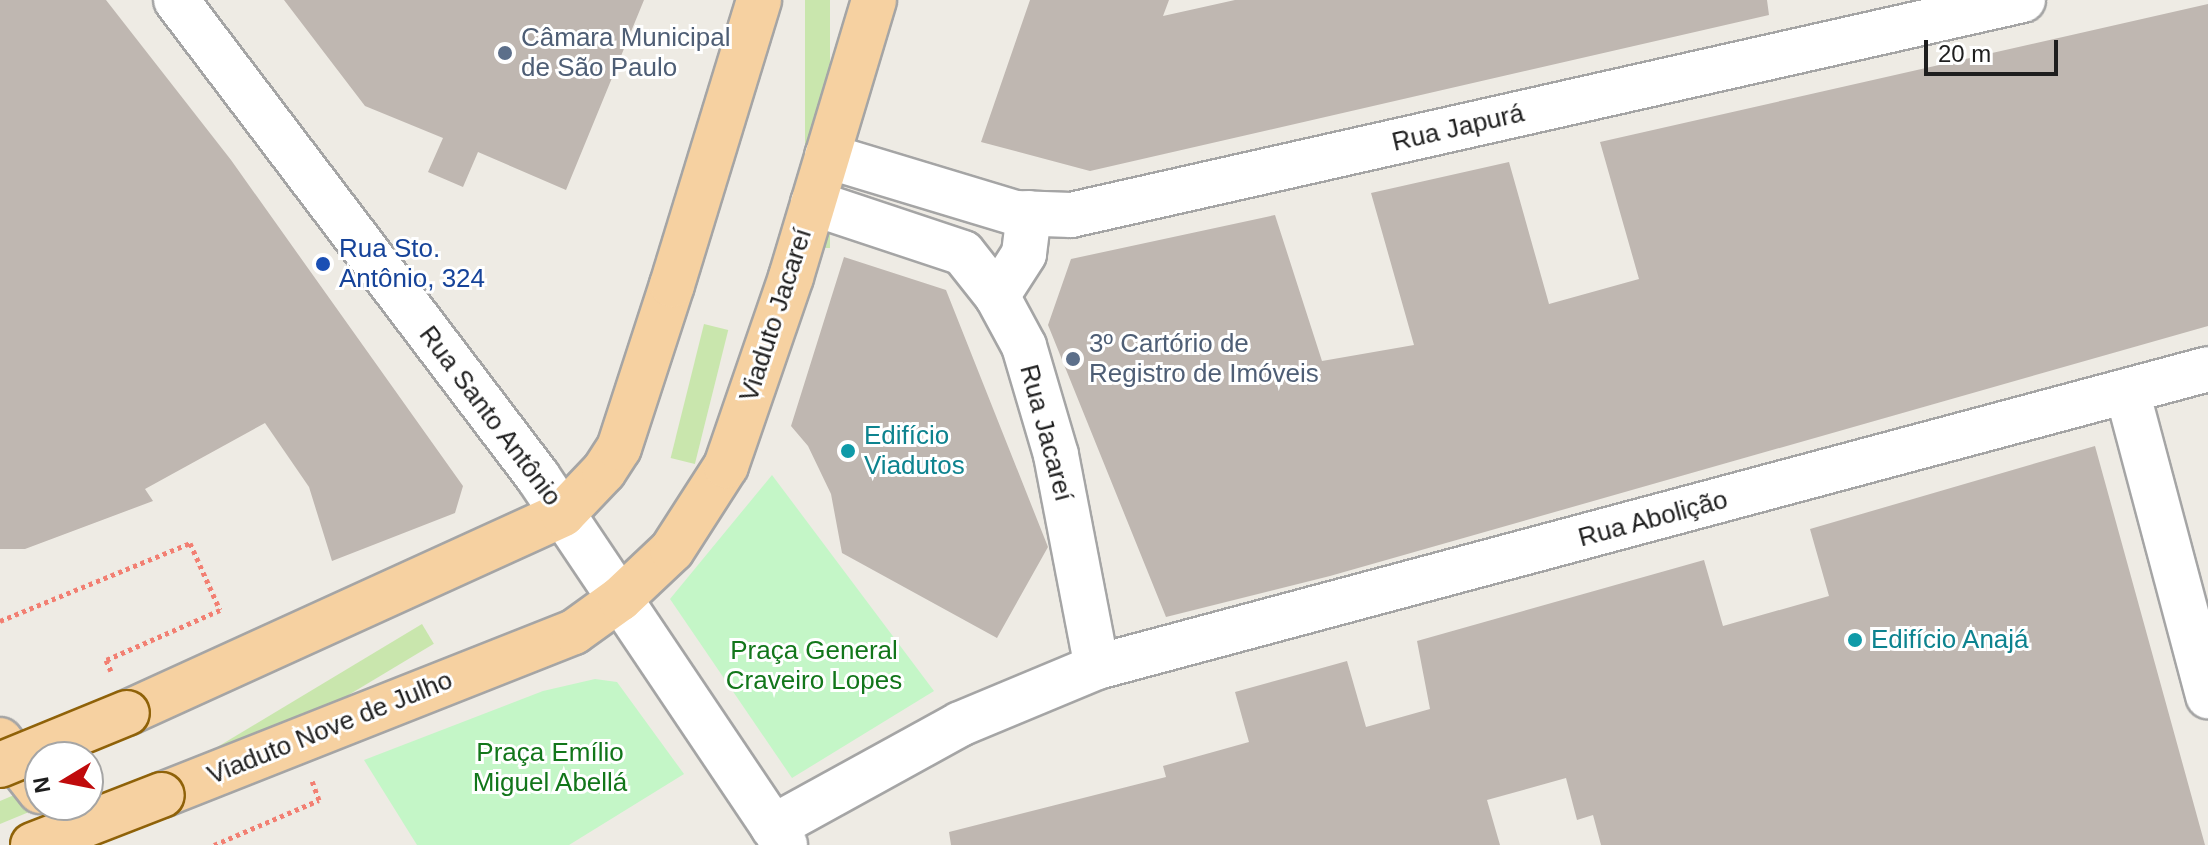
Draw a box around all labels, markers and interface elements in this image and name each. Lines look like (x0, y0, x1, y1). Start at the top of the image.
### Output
place label: Câmara Municipal de São Paulo (521, 22, 731, 84)
scale bar (1928, 24, 2062, 74)
text: 20 m (1938, 40, 1991, 67)
marker: Câmara Municipal de São Paulo (496, 44, 514, 62)
street label: Rua Japurá (1389, 98, 1527, 158)
street label: Viaduto Jacareí (733, 224, 819, 406)
place label: Rua Sto. Antônio, 324 (339, 233, 485, 294)
marker: Rua Sto. Antônio, 324 (314, 255, 332, 273)
street label: Rua Santo Antônio (412, 319, 568, 513)
place label: 3º Cartório de Registro de Imóveis (1089, 328, 1319, 390)
marker: 3º Cartório de Registro de Imóveis (1064, 350, 1082, 368)
street label: Rua Jacareí (1013, 361, 1079, 505)
place label: Edifício Viadutos (864, 420, 965, 482)
marker: Edifício Viadutos (839, 442, 857, 460)
street label: Rua Abolição (1574, 484, 1732, 554)
place label: Edifício Anajá (1871, 624, 2030, 656)
marker: Edifício Anajá (1846, 631, 1864, 649)
park label: Praça General Craveiro Lopes (726, 635, 902, 696)
street label: Viaduto Nove de Julho (203, 665, 457, 791)
park label: Praça Emílio Miguel Abellá (472, 737, 628, 798)
north arrow (24, 741, 104, 821)
text: N (28, 775, 56, 795)

